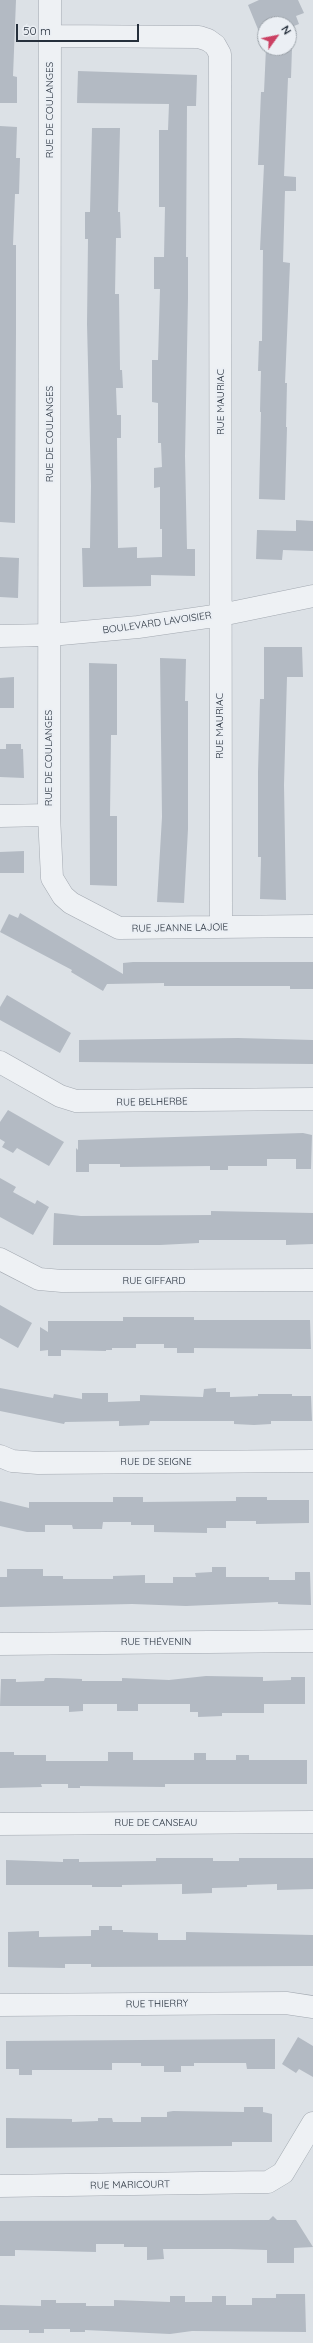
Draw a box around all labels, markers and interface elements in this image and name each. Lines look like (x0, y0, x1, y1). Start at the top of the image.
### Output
scale bar (18, 16, 141, 42)
north arrow (257, 16, 297, 56)
text: 50 m (23, 23, 51, 38)
text: N (278, 23, 294, 37)
street label: RUE DE COULANGES (44, 62, 56, 158)
street label: RUE MAURIAC (215, 369, 227, 435)
street label: RUE DE COULANGES (44, 386, 56, 482)
street label: BOULEVARD LAVOISIER (102, 609, 212, 637)
street label: RUE MAURIAC (214, 693, 226, 759)
street label: RUE DE COULANGES (43, 710, 55, 806)
street label: RUE JEANNE LAJOIE (132, 921, 228, 935)
street label: RUE BELHERBE (116, 1095, 188, 1109)
street label: RUE GIFFARD (123, 1275, 185, 1287)
street label: RUE DE SEIGNE (120, 1456, 192, 1468)
street label: RUE THÉVENIN (121, 1636, 191, 1648)
street label: RUE DE CANSEAU (115, 1817, 197, 1829)
street label: RUE THIERRY (126, 1997, 188, 2011)
street label: RUE MARICOURT (90, 2178, 170, 2192)

